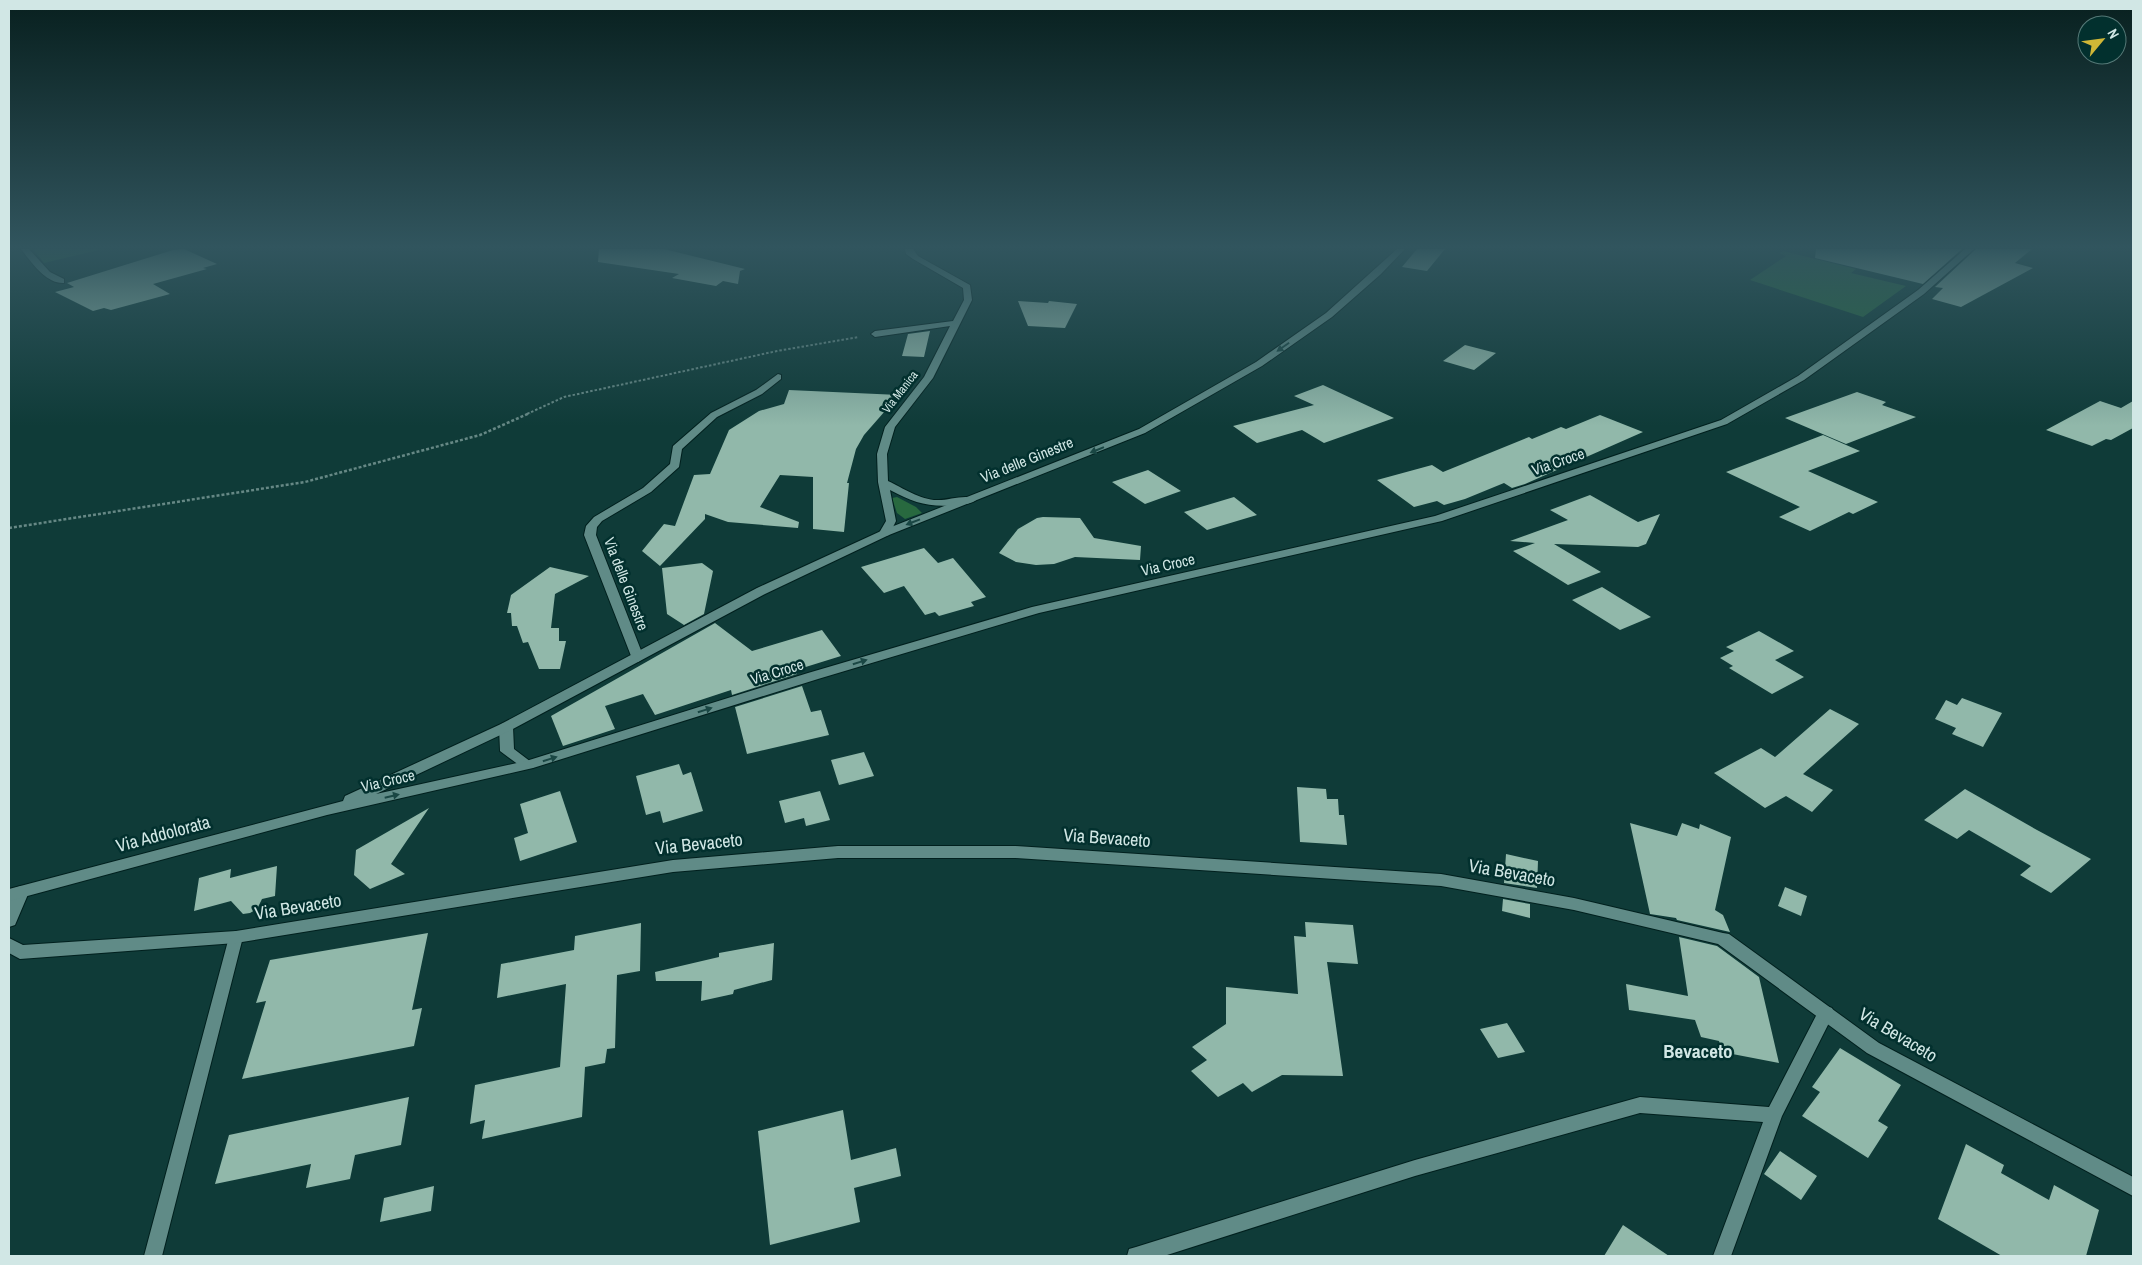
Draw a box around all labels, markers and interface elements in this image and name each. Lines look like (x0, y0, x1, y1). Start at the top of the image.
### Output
north arrow (2077, 15, 2127, 65)
text: N (2103, 26, 2123, 42)
one-way arrow (1276, 342, 1290, 352)
street label: Via Manica (878, 367, 922, 416)
street label: Via delle Ginestre (977, 431, 1076, 488)
street label: Via Croce (1529, 443, 1587, 480)
one-way arrow (1090, 446, 1104, 454)
one-way arrow (906, 519, 921, 526)
street label: Via delle Ginestre (599, 534, 654, 634)
street label: Via Croce (1139, 548, 1197, 581)
street label: Via Croce (748, 653, 806, 690)
one-way arrow (853, 658, 868, 666)
one-way arrow (697, 706, 712, 713)
one-way arrow (542, 754, 557, 762)
street label: Via Croce (359, 764, 417, 797)
one-way arrow (384, 792, 399, 800)
street label: Via Addolorata (113, 809, 213, 858)
street label: Via Bevaceto (1062, 822, 1152, 853)
street label: Via Bevaceto (654, 826, 744, 861)
street label: Via Bevaceto (1467, 853, 1557, 892)
street label: Via Bevaceto (253, 887, 343, 926)
street label: Via Bevaceto (1854, 1001, 1942, 1068)
district label: Bevaceto (1663, 1038, 1733, 1064)

